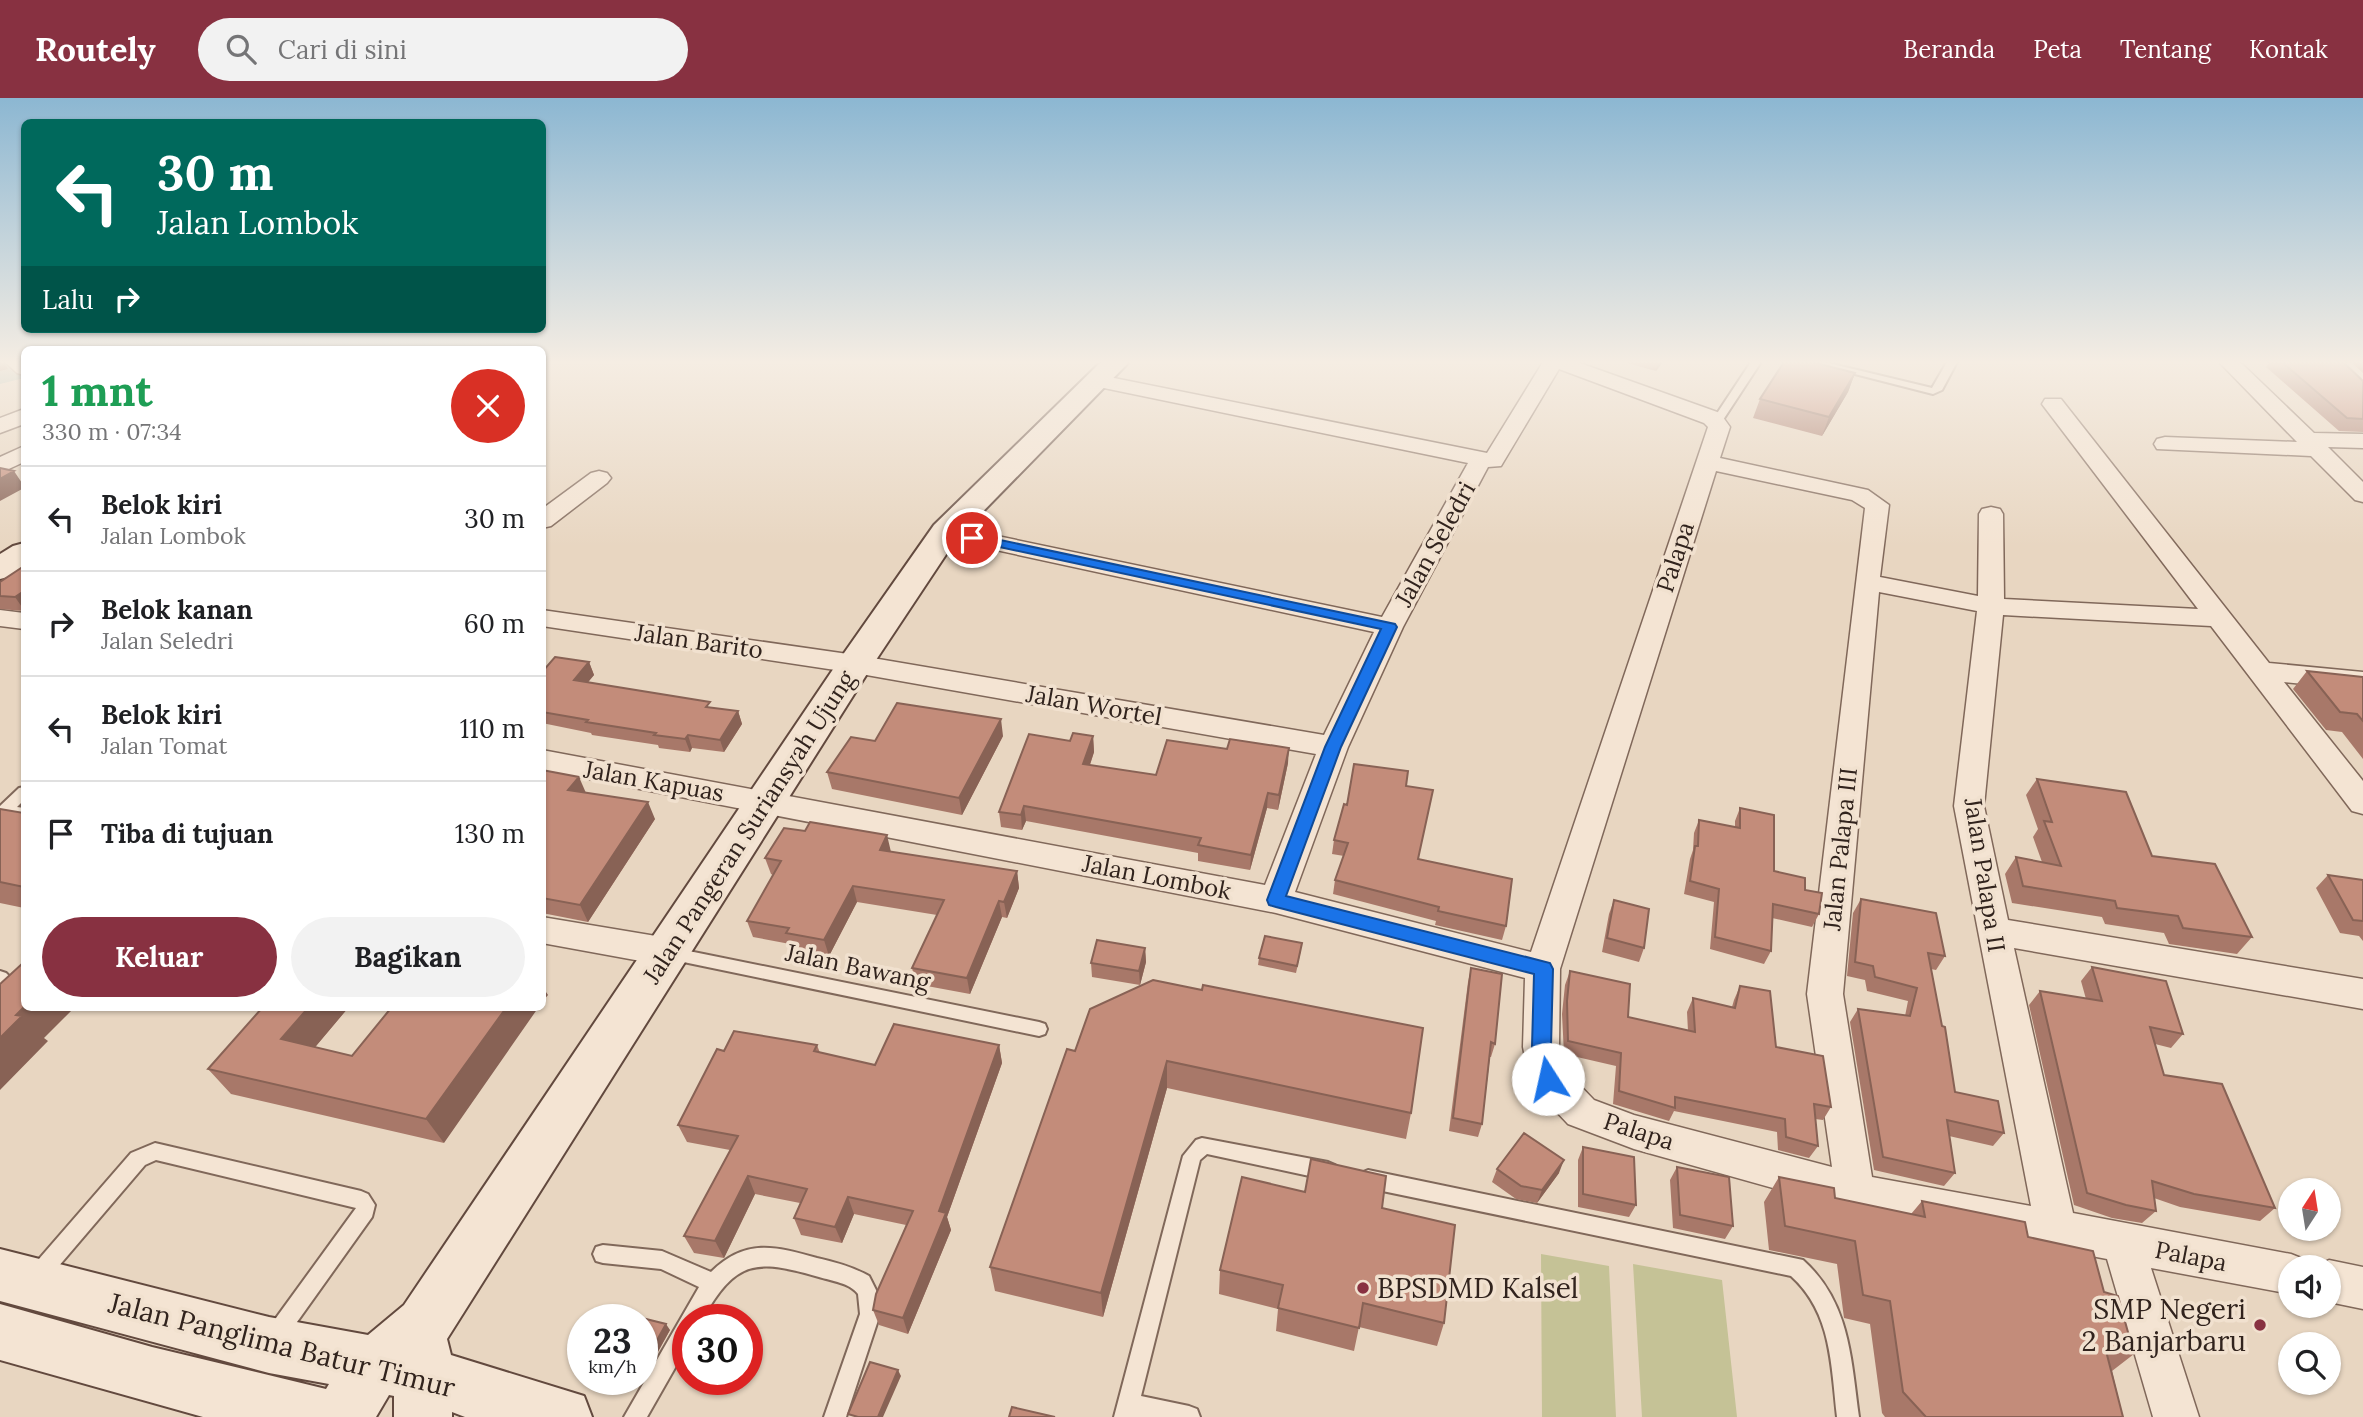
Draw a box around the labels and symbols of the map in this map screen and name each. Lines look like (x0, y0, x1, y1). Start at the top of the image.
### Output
street label: Jalan Seledri (1387, 476, 1482, 613)
pin (942, 508, 1002, 568)
street label: Palapa (1649, 518, 1701, 596)
street label: Jalan Barito (632, 617, 765, 665)
street label: Jalan Pangeran Suriansyah Ujung (636, 664, 862, 990)
street label: Jalan Wortel (1023, 678, 1164, 732)
street label: Jalan Kapuas (581, 753, 726, 809)
street label: Jalan Palapa III (1816, 766, 1864, 933)
street label: Jalan Palapa II (1957, 795, 2012, 954)
street label: Jalan Lombok (1079, 847, 1234, 907)
street label: Jalan Bawang (782, 936, 934, 998)
position arrow (1511, 1042, 1585, 1116)
street label: Palapa (1600, 1105, 1678, 1157)
north arrow (2278, 1178, 2342, 1241)
street label: Palapa (2153, 1234, 2229, 1278)
place label: BPSDMD Kalsel (1377, 1270, 1578, 1306)
marker: BPSDMD Kalsel (1355, 1280, 1371, 1296)
street label: Jalan Panglima Batur Timur (104, 1284, 459, 1406)
place label: SMP Negeri 2 Banjarbaru (2082, 1291, 2246, 1359)
speed limit sign: 30 (672, 1304, 763, 1395)
marker: SMP Negeri 2 Banjarbaru (2252, 1317, 2268, 1333)

